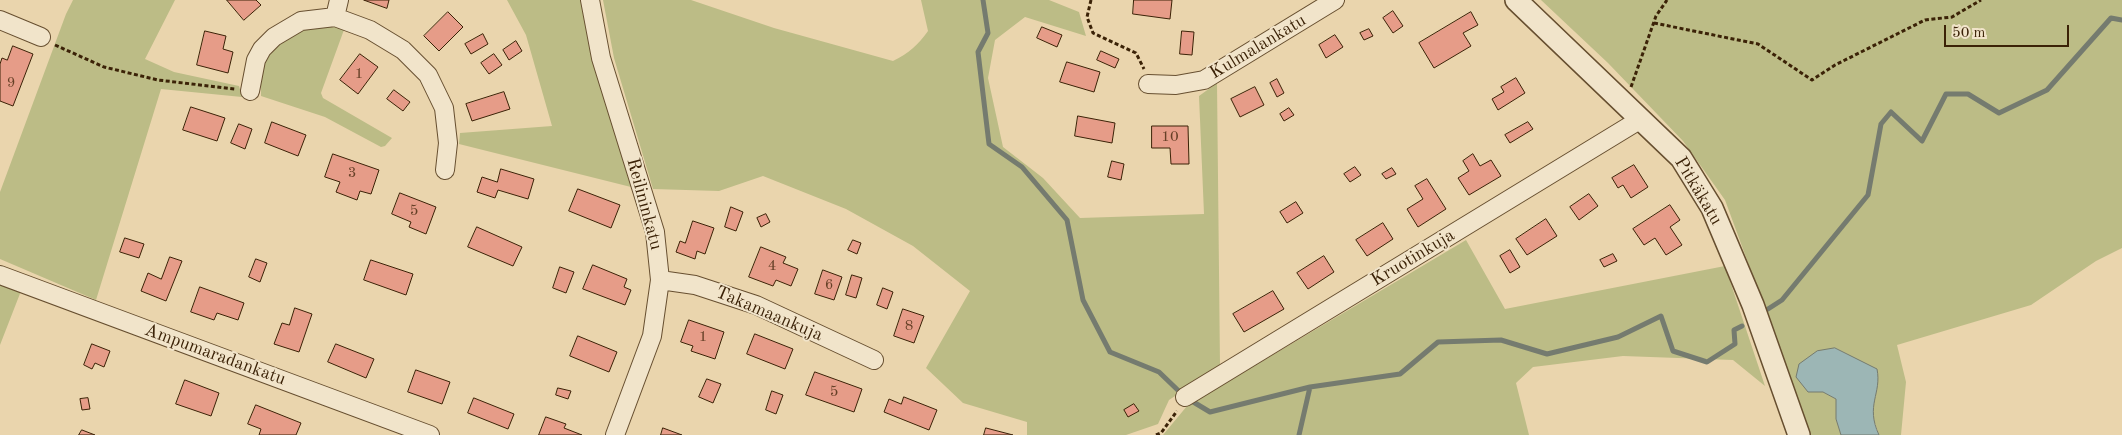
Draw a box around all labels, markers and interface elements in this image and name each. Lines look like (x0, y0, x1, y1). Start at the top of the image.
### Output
street label: Kulmalankatu (1206, 10, 1310, 84)
scale bar (1947, 15, 2072, 47)
text: 50 m (1952, 26, 1986, 41)
house number: 1 (355, 65, 363, 83)
house number: 9 (7, 74, 15, 92)
house number: 10 (1161, 128, 1179, 146)
street label: Pitkäkatu (1669, 153, 1727, 229)
street label: Reilininkatu (621, 156, 667, 252)
house number: 3 (348, 164, 356, 182)
house number: 5 (410, 202, 418, 220)
street label: Kruotinkuja (1367, 225, 1459, 291)
house number: 4 (768, 257, 776, 275)
house number: 6 (825, 276, 833, 294)
street label: Takamaankuja (712, 282, 826, 346)
house number: 8 (905, 317, 913, 335)
street label: Ampumaradankatu (141, 319, 289, 391)
house number: 1 (699, 328, 707, 346)
house number: 5 (830, 383, 838, 401)

